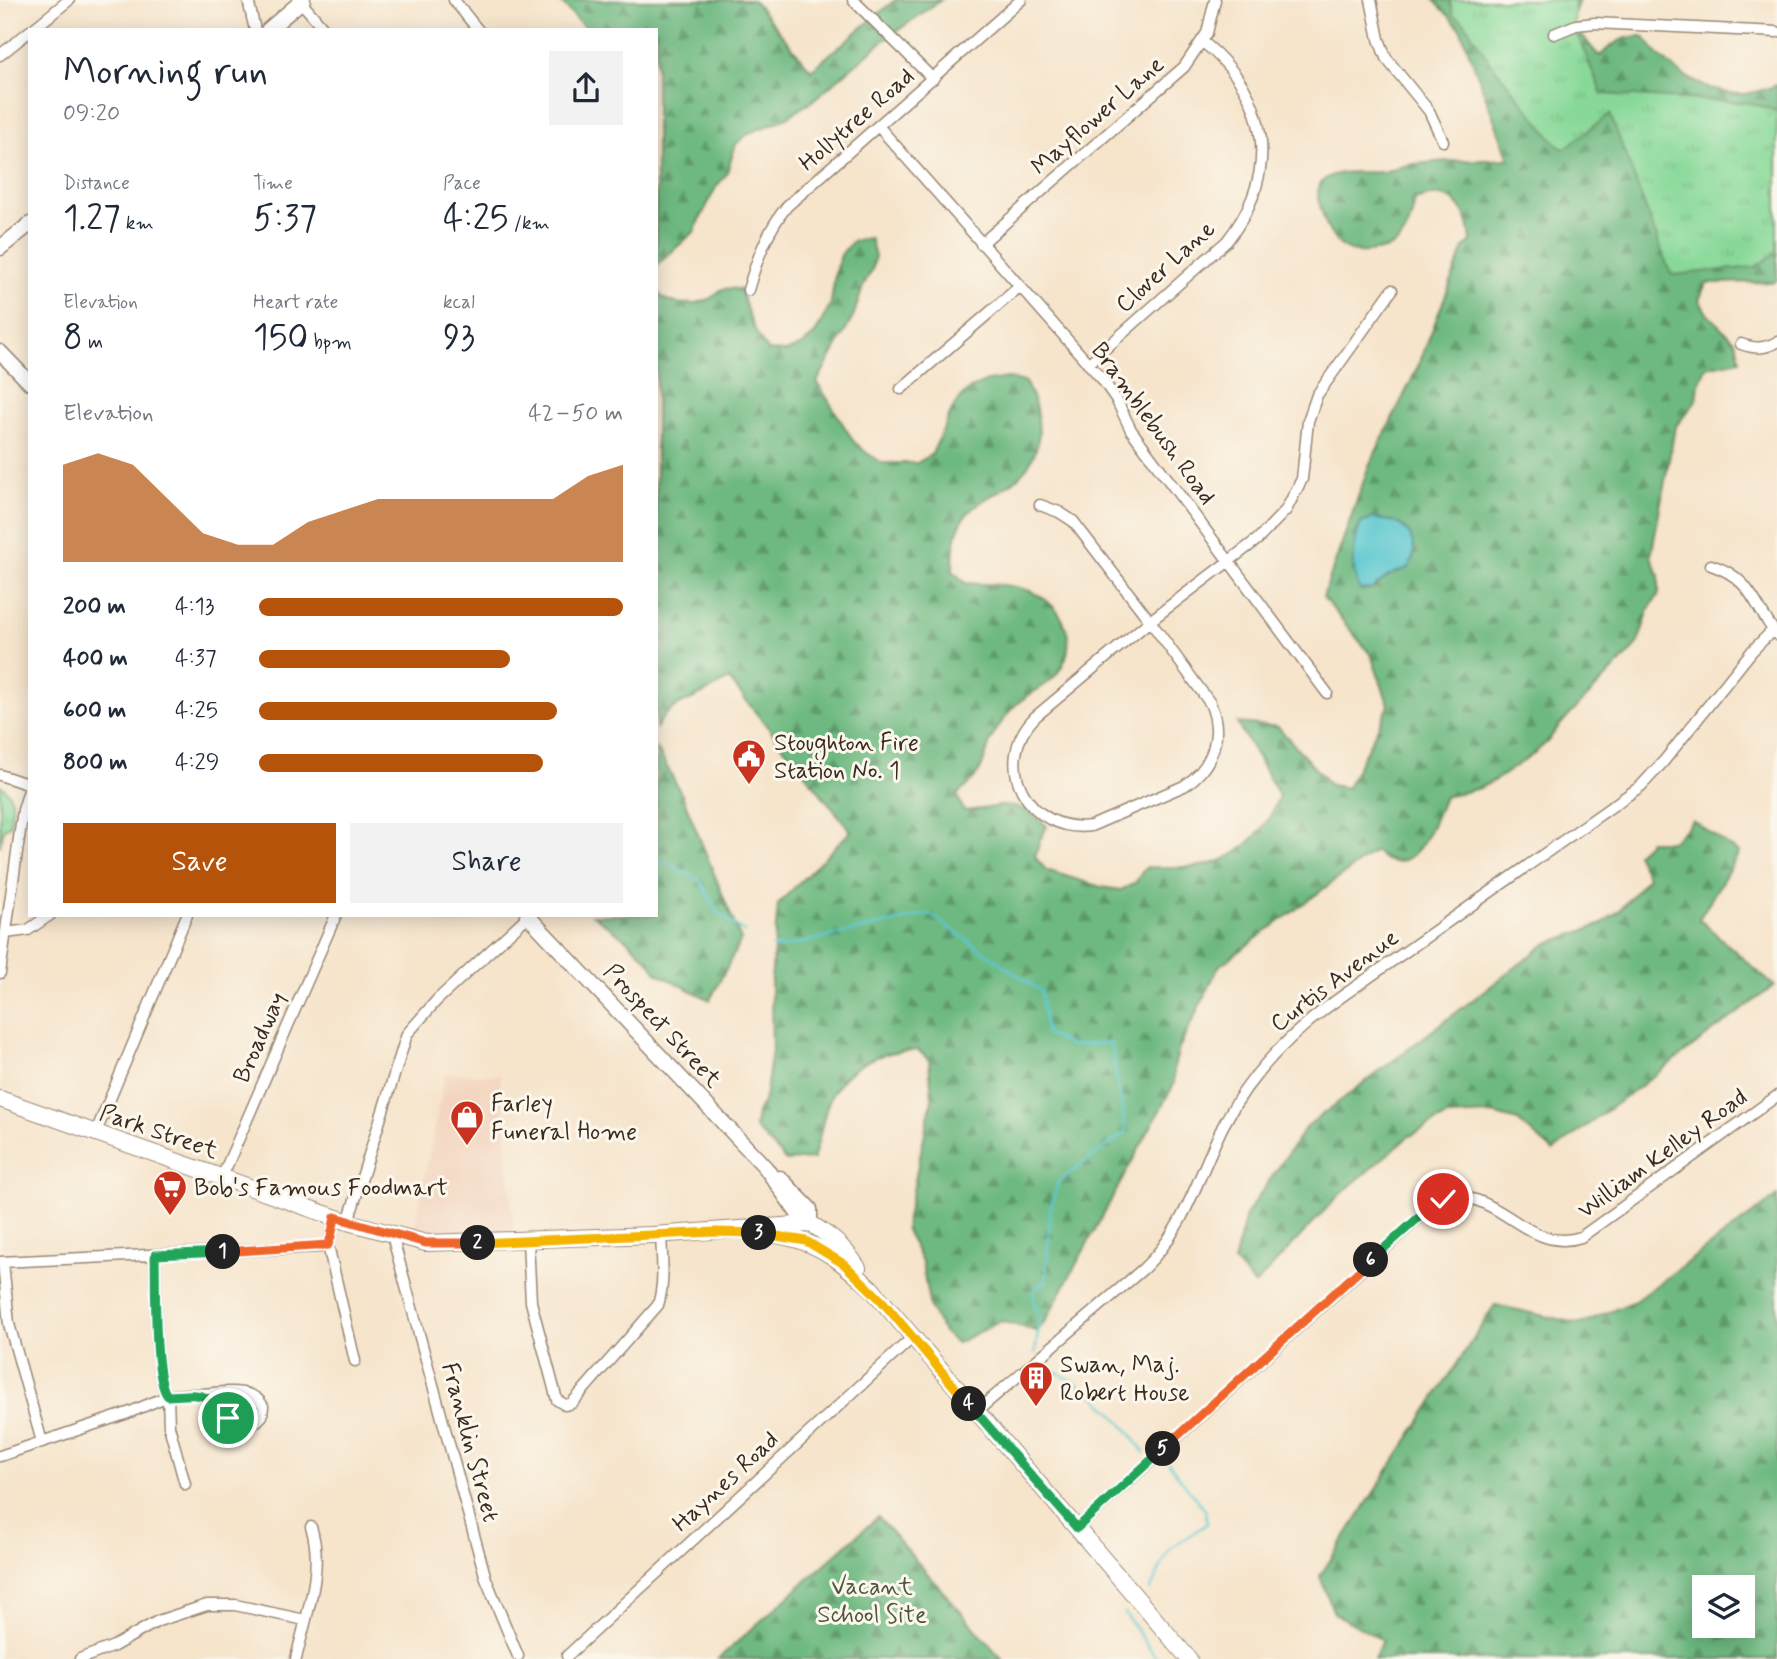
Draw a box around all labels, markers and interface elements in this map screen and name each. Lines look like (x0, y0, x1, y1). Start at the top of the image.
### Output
text: Morning run (63, 48, 268, 97)
street label: Mayflower Lane (1025, 50, 1171, 182)
button: share (549, 51, 623, 125)
street label: Hollytree Road (793, 61, 921, 179)
text: 09:20 (63, 99, 120, 129)
text: Distance (63, 171, 130, 196)
text: Time (253, 171, 293, 196)
text: Pace (443, 171, 481, 196)
text: 1.27 (63, 196, 121, 242)
text: 5:37 (253, 196, 317, 242)
text: 4:25 (443, 196, 509, 242)
text: km (121, 211, 154, 236)
text: /km (509, 211, 550, 236)
street label: Clover Lane (1109, 214, 1223, 320)
text: Elevation (63, 290, 138, 315)
text: Heart rate (253, 290, 338, 315)
text: kcal (443, 290, 475, 315)
text: 8 (63, 315, 83, 361)
text: 150 (253, 315, 308, 361)
text: 93 (443, 315, 475, 361)
text: m (83, 330, 103, 355)
text: bpm (308, 330, 352, 355)
street label: Bramblebush Road (1083, 337, 1222, 511)
text: Elevation (63, 399, 154, 429)
text: 42–50 m (528, 399, 623, 429)
text: 200 m (63, 592, 126, 622)
text: 4:13 (175, 592, 215, 622)
text: 400 m (63, 644, 128, 674)
text: 4:37 (175, 644, 217, 674)
text: 600 m (63, 696, 126, 726)
text: 4:25 (175, 696, 218, 726)
place label: Stoughton Fire Station No. 1 (774, 728, 919, 787)
public building icon: Stoughton Fire Station No. 1 (730, 737, 768, 786)
text: 800 m (63, 748, 127, 778)
text: 4:29 (175, 748, 220, 778)
button: Save (63, 823, 336, 903)
button: Share (350, 823, 623, 903)
street label: Curtis Avenue (1264, 923, 1406, 1040)
street label: Prospect Street (596, 957, 728, 1095)
street label: Broadway (227, 987, 294, 1088)
street label: William Kelley Road (1572, 1082, 1754, 1226)
place label: Farley Funeral Home (491, 1089, 637, 1148)
street label: Park Street (95, 1098, 222, 1167)
shop icon: Farley Funeral Home (448, 1098, 486, 1147)
supermarket icon: Bob's Famous Foodmart (151, 1168, 189, 1217)
pin (1413, 1169, 1473, 1229)
place label: Bob's Famous Foodmart (194, 1173, 448, 1204)
icon: check (1424, 1180, 1462, 1218)
pin: 3 (742, 1216, 776, 1250)
text: 3 (754, 1220, 763, 1245)
pin: 2 (461, 1226, 496, 1260)
text: 2 (473, 1230, 482, 1255)
pin: 1 (206, 1234, 241, 1270)
text: 1 (218, 1239, 227, 1264)
pin: 6 (1354, 1242, 1388, 1278)
text: 6 (1366, 1247, 1375, 1272)
place label: Swan, Maj. Robert House (1060, 1350, 1190, 1409)
street label: Franklin Street (433, 1359, 506, 1525)
building icon: Swan, Maj. Robert House (1017, 1359, 1055, 1408)
pin: 4 (951, 1386, 986, 1422)
pin (198, 1388, 258, 1448)
text: 4 (963, 1391, 974, 1416)
icon: arrive (209, 1399, 247, 1437)
street label: Haynes Road (666, 1425, 786, 1539)
pin: 5 (1146, 1432, 1180, 1466)
text: 5 (1157, 1436, 1168, 1461)
park label: Vacant School Site (817, 1572, 927, 1631)
map controls (1692, 1575, 1755, 1638)
button: layers (1692, 1575, 1755, 1638)

